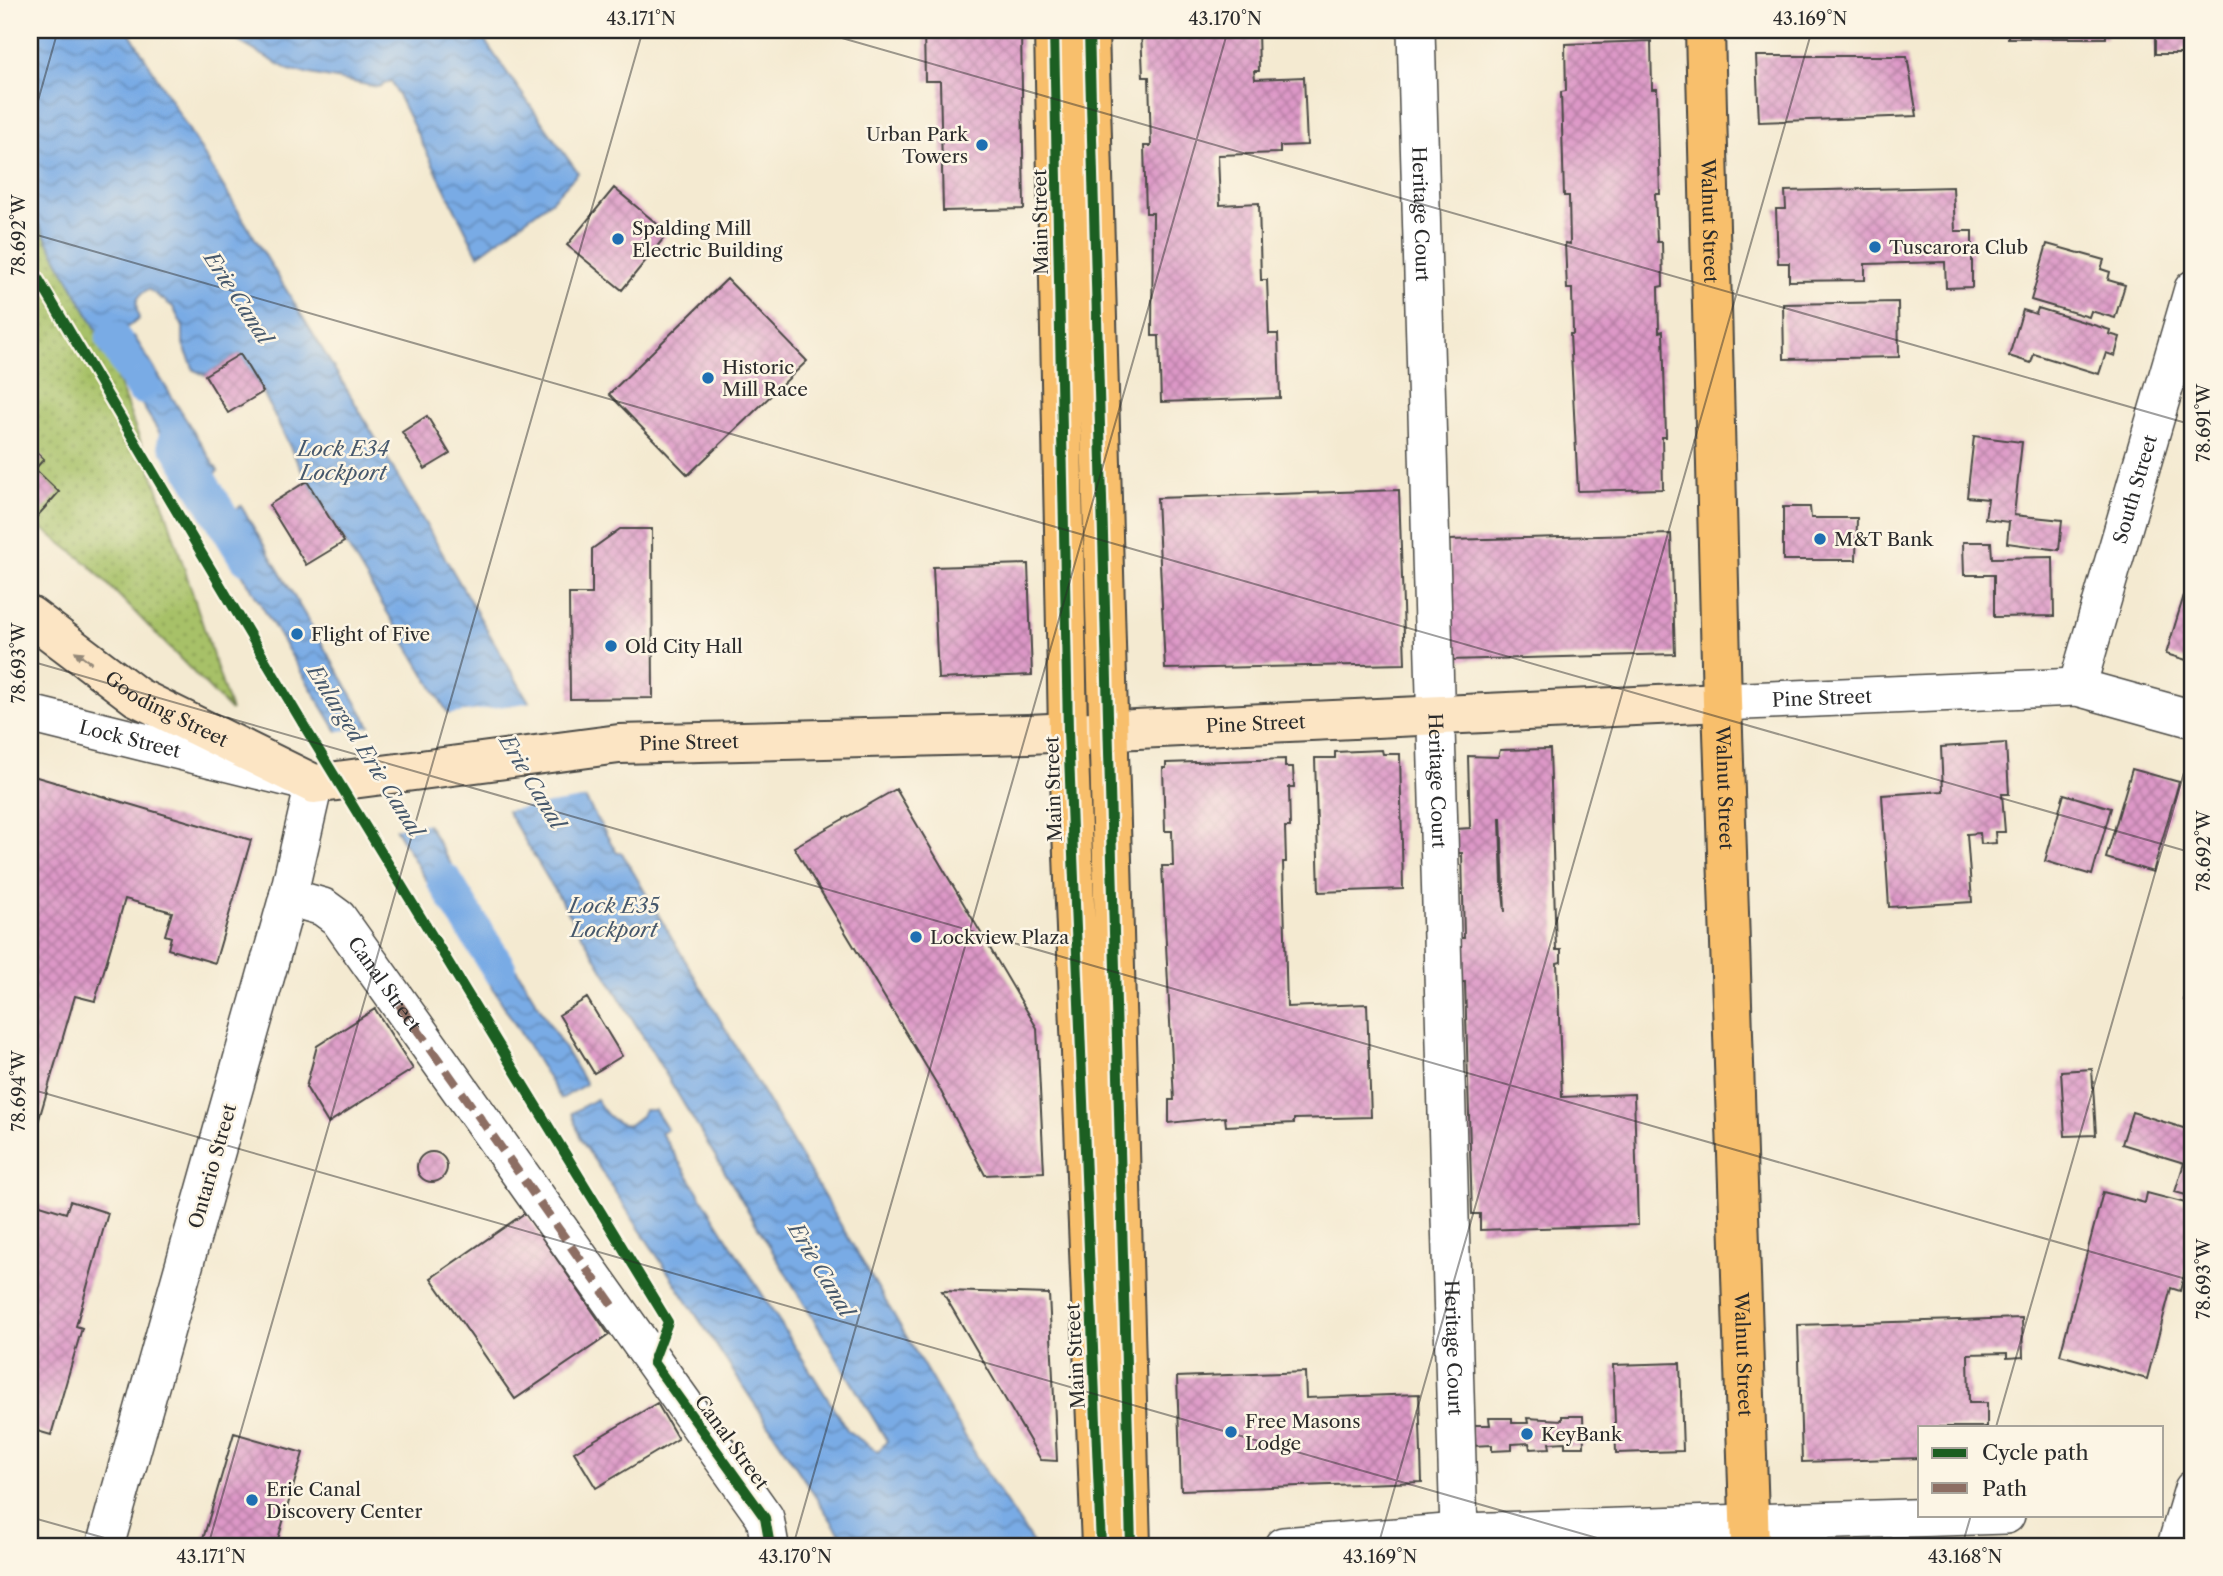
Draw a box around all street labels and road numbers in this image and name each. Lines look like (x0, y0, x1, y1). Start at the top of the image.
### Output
street label: Heritage Court (1407, 146, 1434, 282)
street label: Walnut Street (1696, 158, 1722, 284)
street label: Main Street (1028, 169, 1053, 275)
street label: South Street (2108, 432, 2162, 547)
street label: Gooding Street (101, 666, 232, 752)
street label: Pine Street (1772, 685, 1873, 712)
street label: Pine Street (1205, 710, 1306, 738)
street label: Heritage Court (1424, 713, 1450, 849)
street label: Lock Street (77, 716, 183, 763)
street label: Walnut Street (1711, 724, 1738, 850)
street label: Pine Street (639, 730, 739, 756)
street label: Main Street (1040, 736, 1067, 842)
street label: Canal Street (343, 932, 426, 1036)
street label: Ontario Street (184, 1101, 241, 1231)
street label: Heritage Court (1440, 1279, 1467, 1416)
street label: Walnut Street (1730, 1291, 1757, 1417)
street label: Main Street (1061, 1302, 1090, 1409)
street label: Canal Street (690, 1391, 774, 1494)

